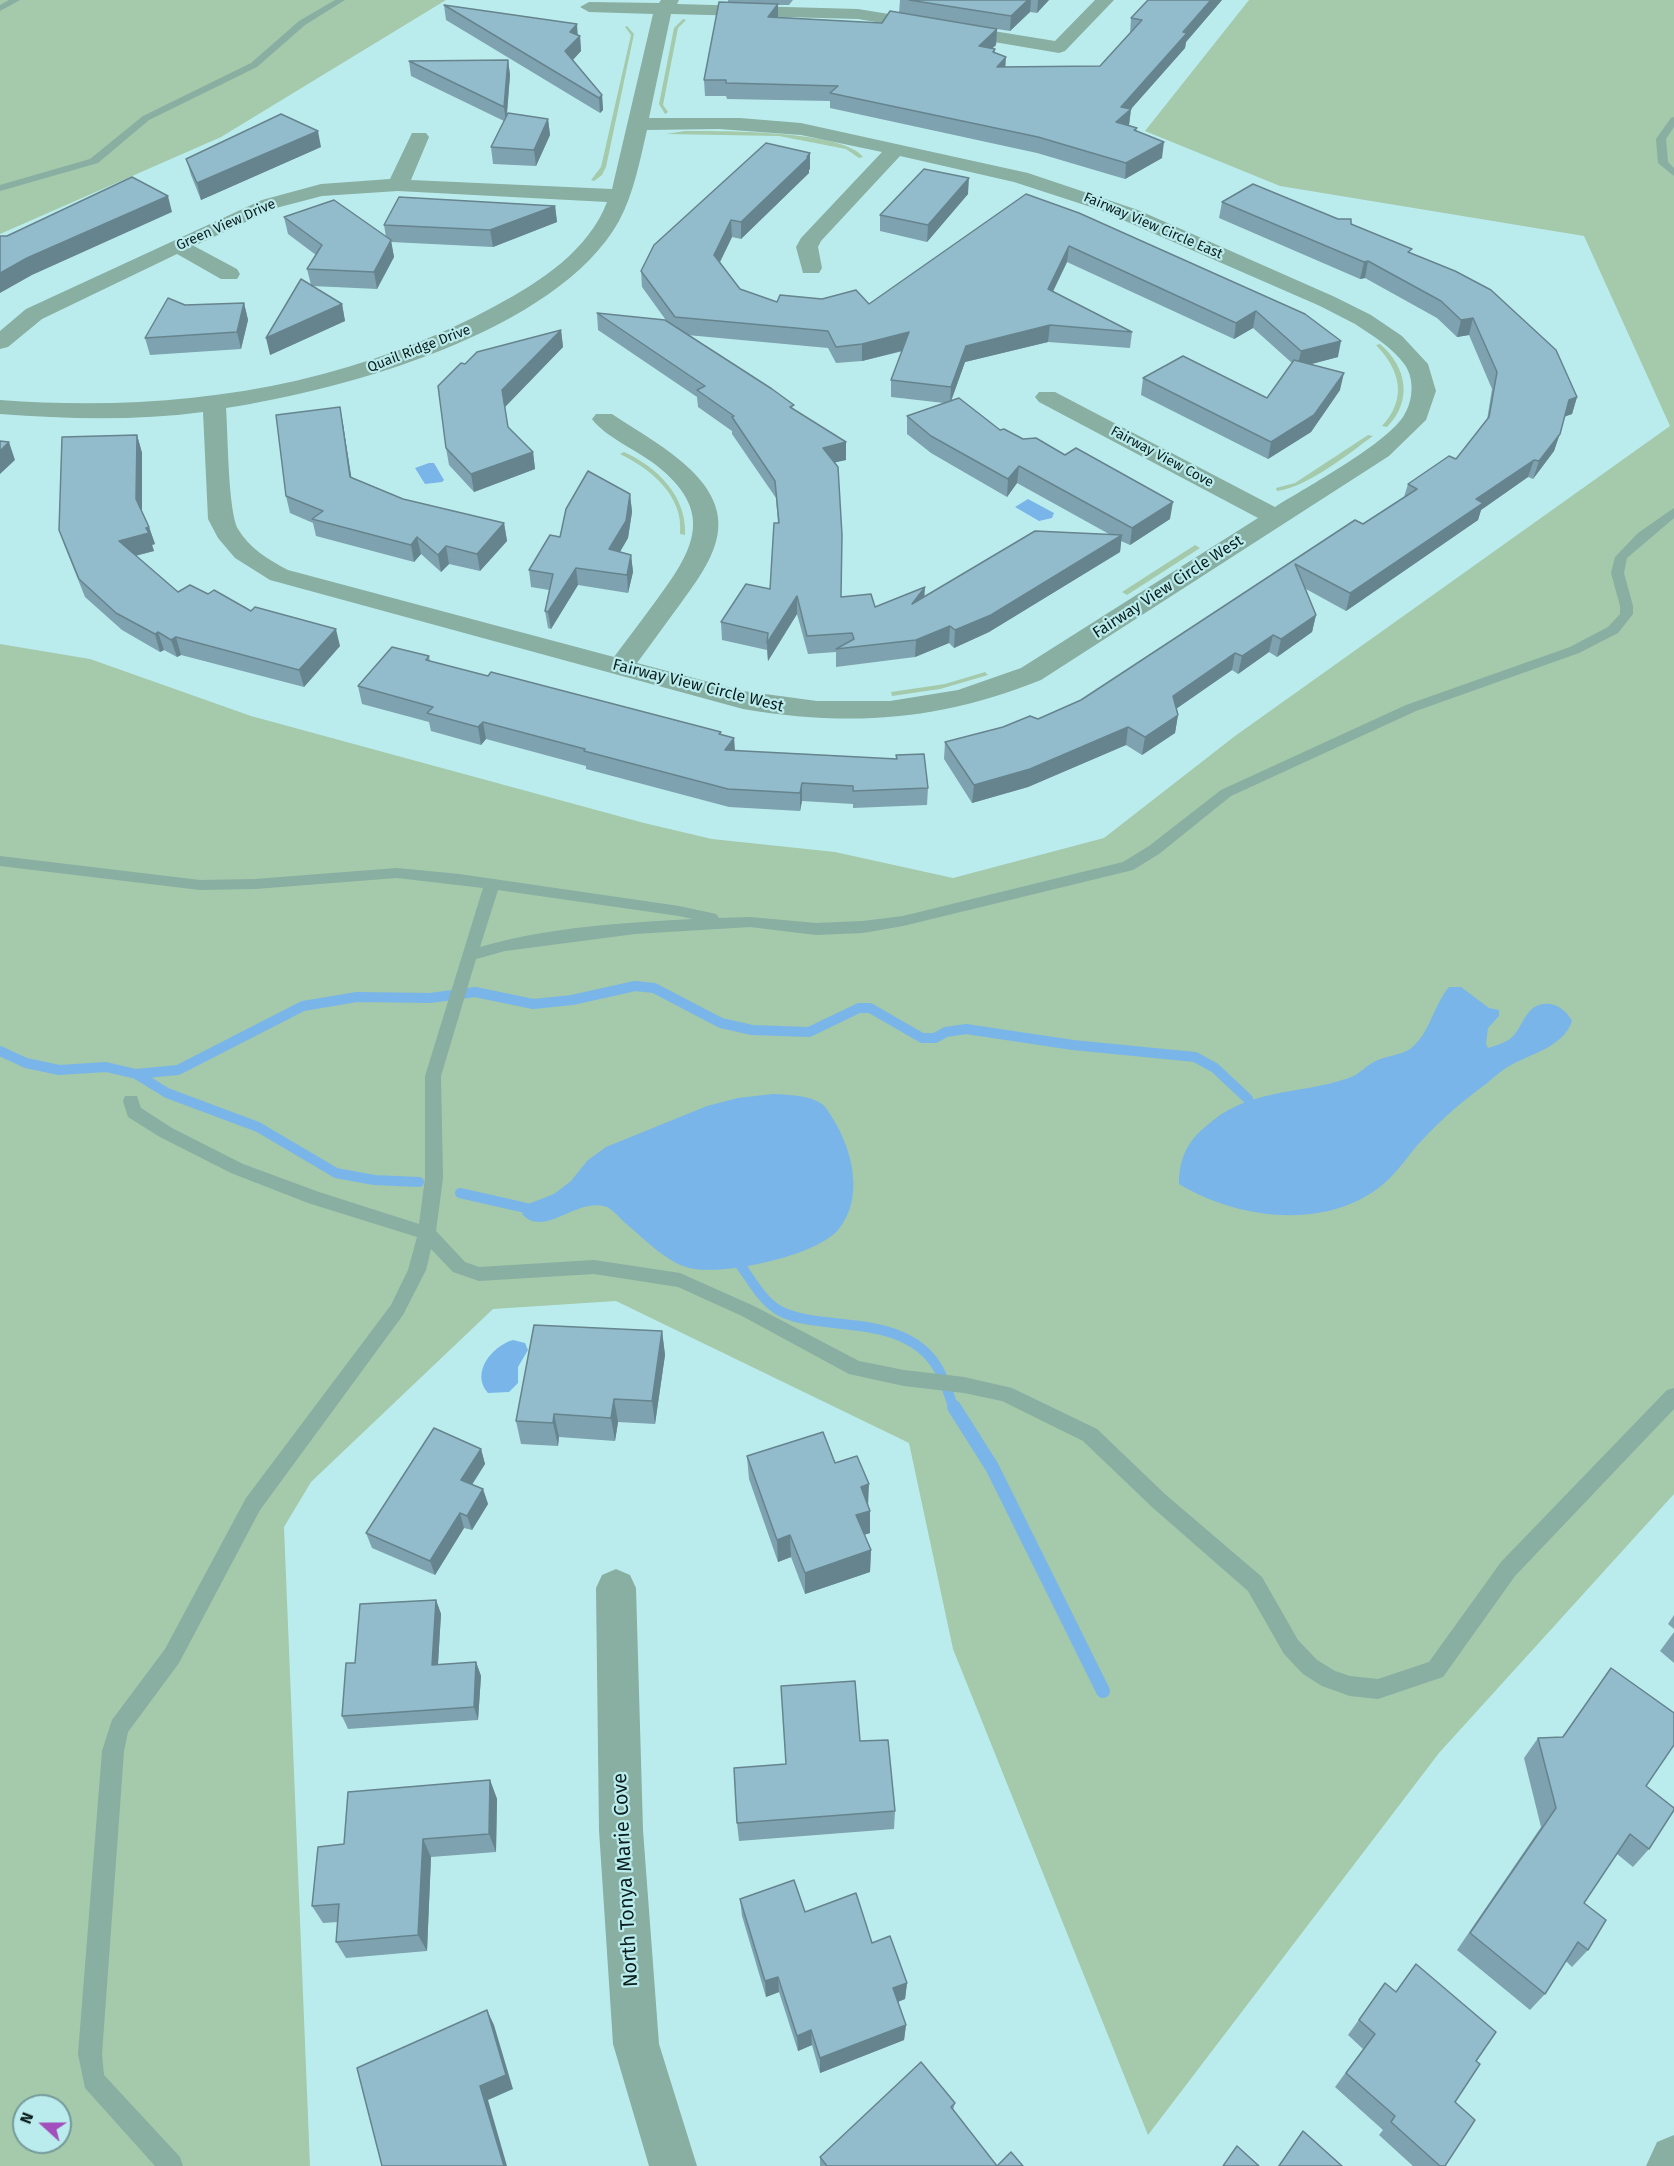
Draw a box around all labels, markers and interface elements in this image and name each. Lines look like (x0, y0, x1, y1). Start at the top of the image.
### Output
street label: Fairway View Circle East (1081, 189, 1225, 263)
street label: Green View Drive (174, 196, 278, 254)
street label: Quail Ridge Drive (365, 322, 473, 376)
street label: Fairway View Cove (1108, 423, 1216, 491)
street label: Fairway View Circle West (1089, 531, 1247, 643)
street label: Fairway View Circle West (611, 655, 785, 717)
street label: North Tonya Marie Cove (608, 1772, 644, 1988)
north arrow (12, 2094, 72, 2154)
text: N (16, 2110, 37, 2126)

